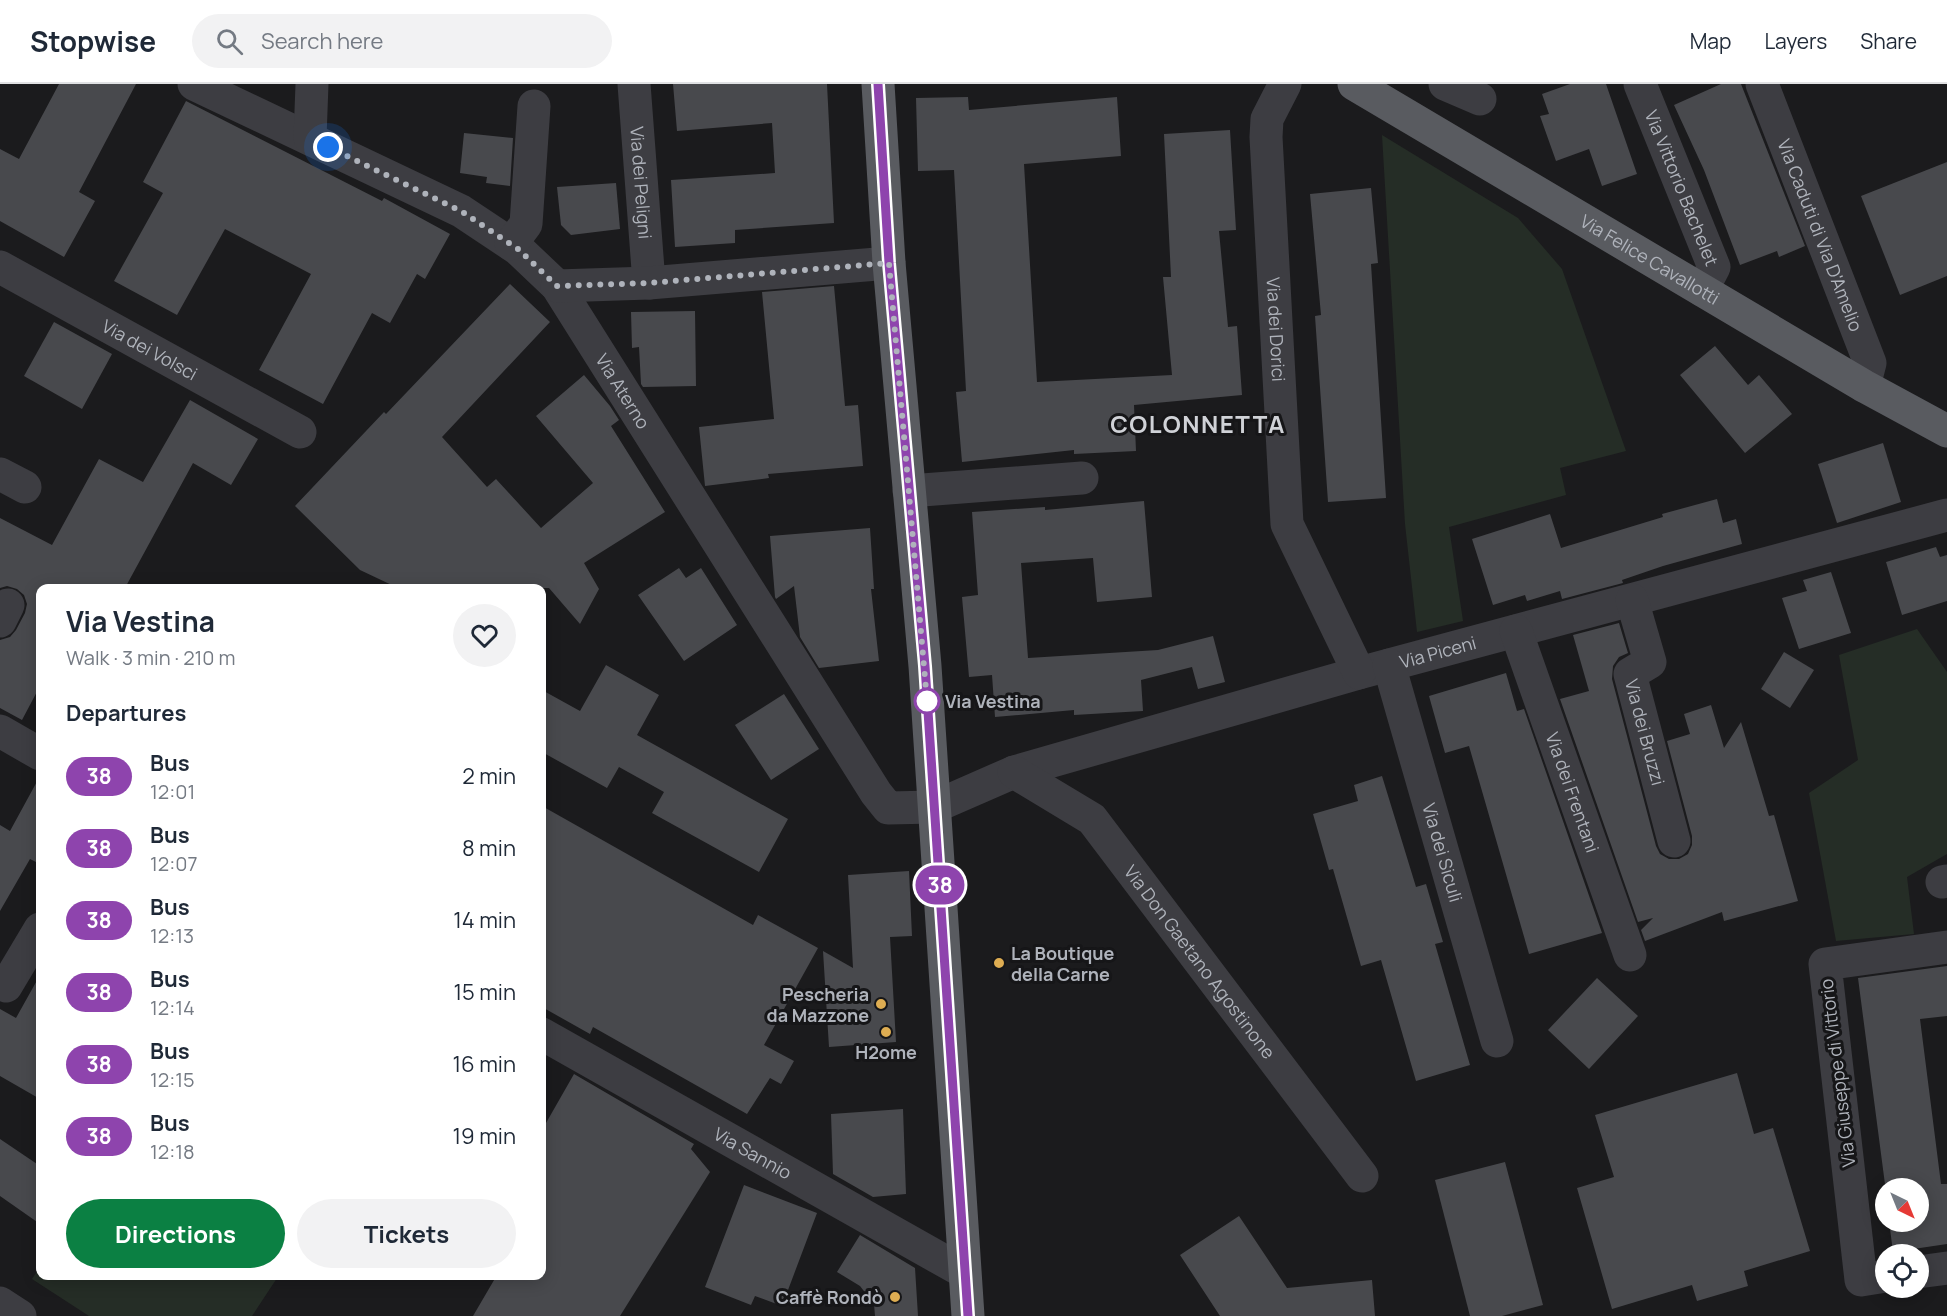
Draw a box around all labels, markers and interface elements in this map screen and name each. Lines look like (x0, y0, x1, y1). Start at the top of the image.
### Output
search box (192, 14, 612, 68)
text: Stopwise (30, 22, 156, 60)
icon: search (213, 25, 246, 58)
text: Search here (261, 26, 383, 56)
text: Map (1690, 27, 1731, 55)
text: Layers (1764, 27, 1827, 55)
text: Share (1860, 27, 1917, 55)
street label: Via Vittorio Bachelet (1640, 106, 1724, 269)
street label: Via dei Peligni (625, 126, 658, 240)
your location (313, 132, 343, 162)
street label: Via Caduti di Via D'Amelio (1772, 135, 1869, 335)
street label: Via Felice Cavallotti (1576, 209, 1724, 310)
street label: Via dei Dorici (1262, 276, 1291, 382)
street label: Via dei Volsci (98, 314, 202, 385)
street label: Via Aterno (590, 349, 656, 433)
district label: COLONNETTA (1110, 407, 1286, 440)
text: Via Vestina (66, 602, 215, 640)
button: heart (453, 604, 516, 667)
street label: Via Piceni (1397, 630, 1479, 674)
text: Walk · 3 min · 210 m (66, 644, 236, 671)
street label: Via dei Bruzzi (1620, 676, 1671, 788)
marker: Via Vestina (914, 688, 940, 714)
place label: Via Vestina (945, 689, 1041, 713)
text: Departures (66, 698, 186, 728)
street label: Via dei Frentani (1541, 729, 1605, 856)
text: Bus (150, 748, 190, 778)
text: 2 min (462, 761, 516, 791)
text: 38 (86, 762, 112, 790)
text: 12:01 (150, 778, 195, 805)
street label: Via dei Siculi (1417, 800, 1468, 905)
text: Bus (150, 820, 190, 850)
text: 8 min (462, 833, 516, 863)
text: 38 (86, 834, 112, 862)
text: 12:07 (150, 850, 197, 877)
street label: Via Don Gaetano Agostinone (1119, 860, 1281, 1063)
line badge: 38 (913, 866, 967, 904)
text: 38 (927, 871, 953, 899)
text: Bus (150, 892, 190, 922)
text: 14 min (453, 905, 516, 935)
text: 38 (86, 906, 112, 934)
text: 12:13 (150, 922, 194, 949)
place label: La Boutique della Carne (1011, 941, 1115, 986)
marker: La Boutique della Carne (992, 956, 1006, 970)
text: Bus (150, 964, 190, 994)
text: 15 min (453, 977, 516, 1007)
street label: Via Giuseppe di Vittorio (1814, 977, 1860, 1169)
text: 38 (86, 978, 112, 1006)
place label: Pescheria da Mazzone (767, 982, 869, 1027)
text: 12:14 (150, 994, 195, 1021)
marker: Pescheria da Mazzone (874, 997, 888, 1011)
marker: H2ome (879, 1025, 893, 1039)
text: Bus (150, 1036, 190, 1066)
place label: H2ome (855, 1040, 917, 1064)
text: 16 min (453, 1049, 516, 1079)
text: 38 (86, 1050, 112, 1078)
text: 12:15 (150, 1066, 195, 1093)
text: Bus (150, 1108, 190, 1138)
text: 19 min (453, 1121, 516, 1151)
street label: Via Sannio (710, 1121, 796, 1184)
text: 38 (86, 1122, 112, 1150)
text: 12:18 (150, 1138, 195, 1165)
north arrow (1875, 1178, 1929, 1232)
map controls (1875, 1178, 1929, 1298)
button: Directions (66, 1199, 285, 1268)
button: Tickets (297, 1199, 516, 1268)
button: locate (1875, 1244, 1929, 1298)
place label: Caffè Rondò (776, 1285, 883, 1309)
marker: Caffè Rondò (888, 1290, 902, 1304)

